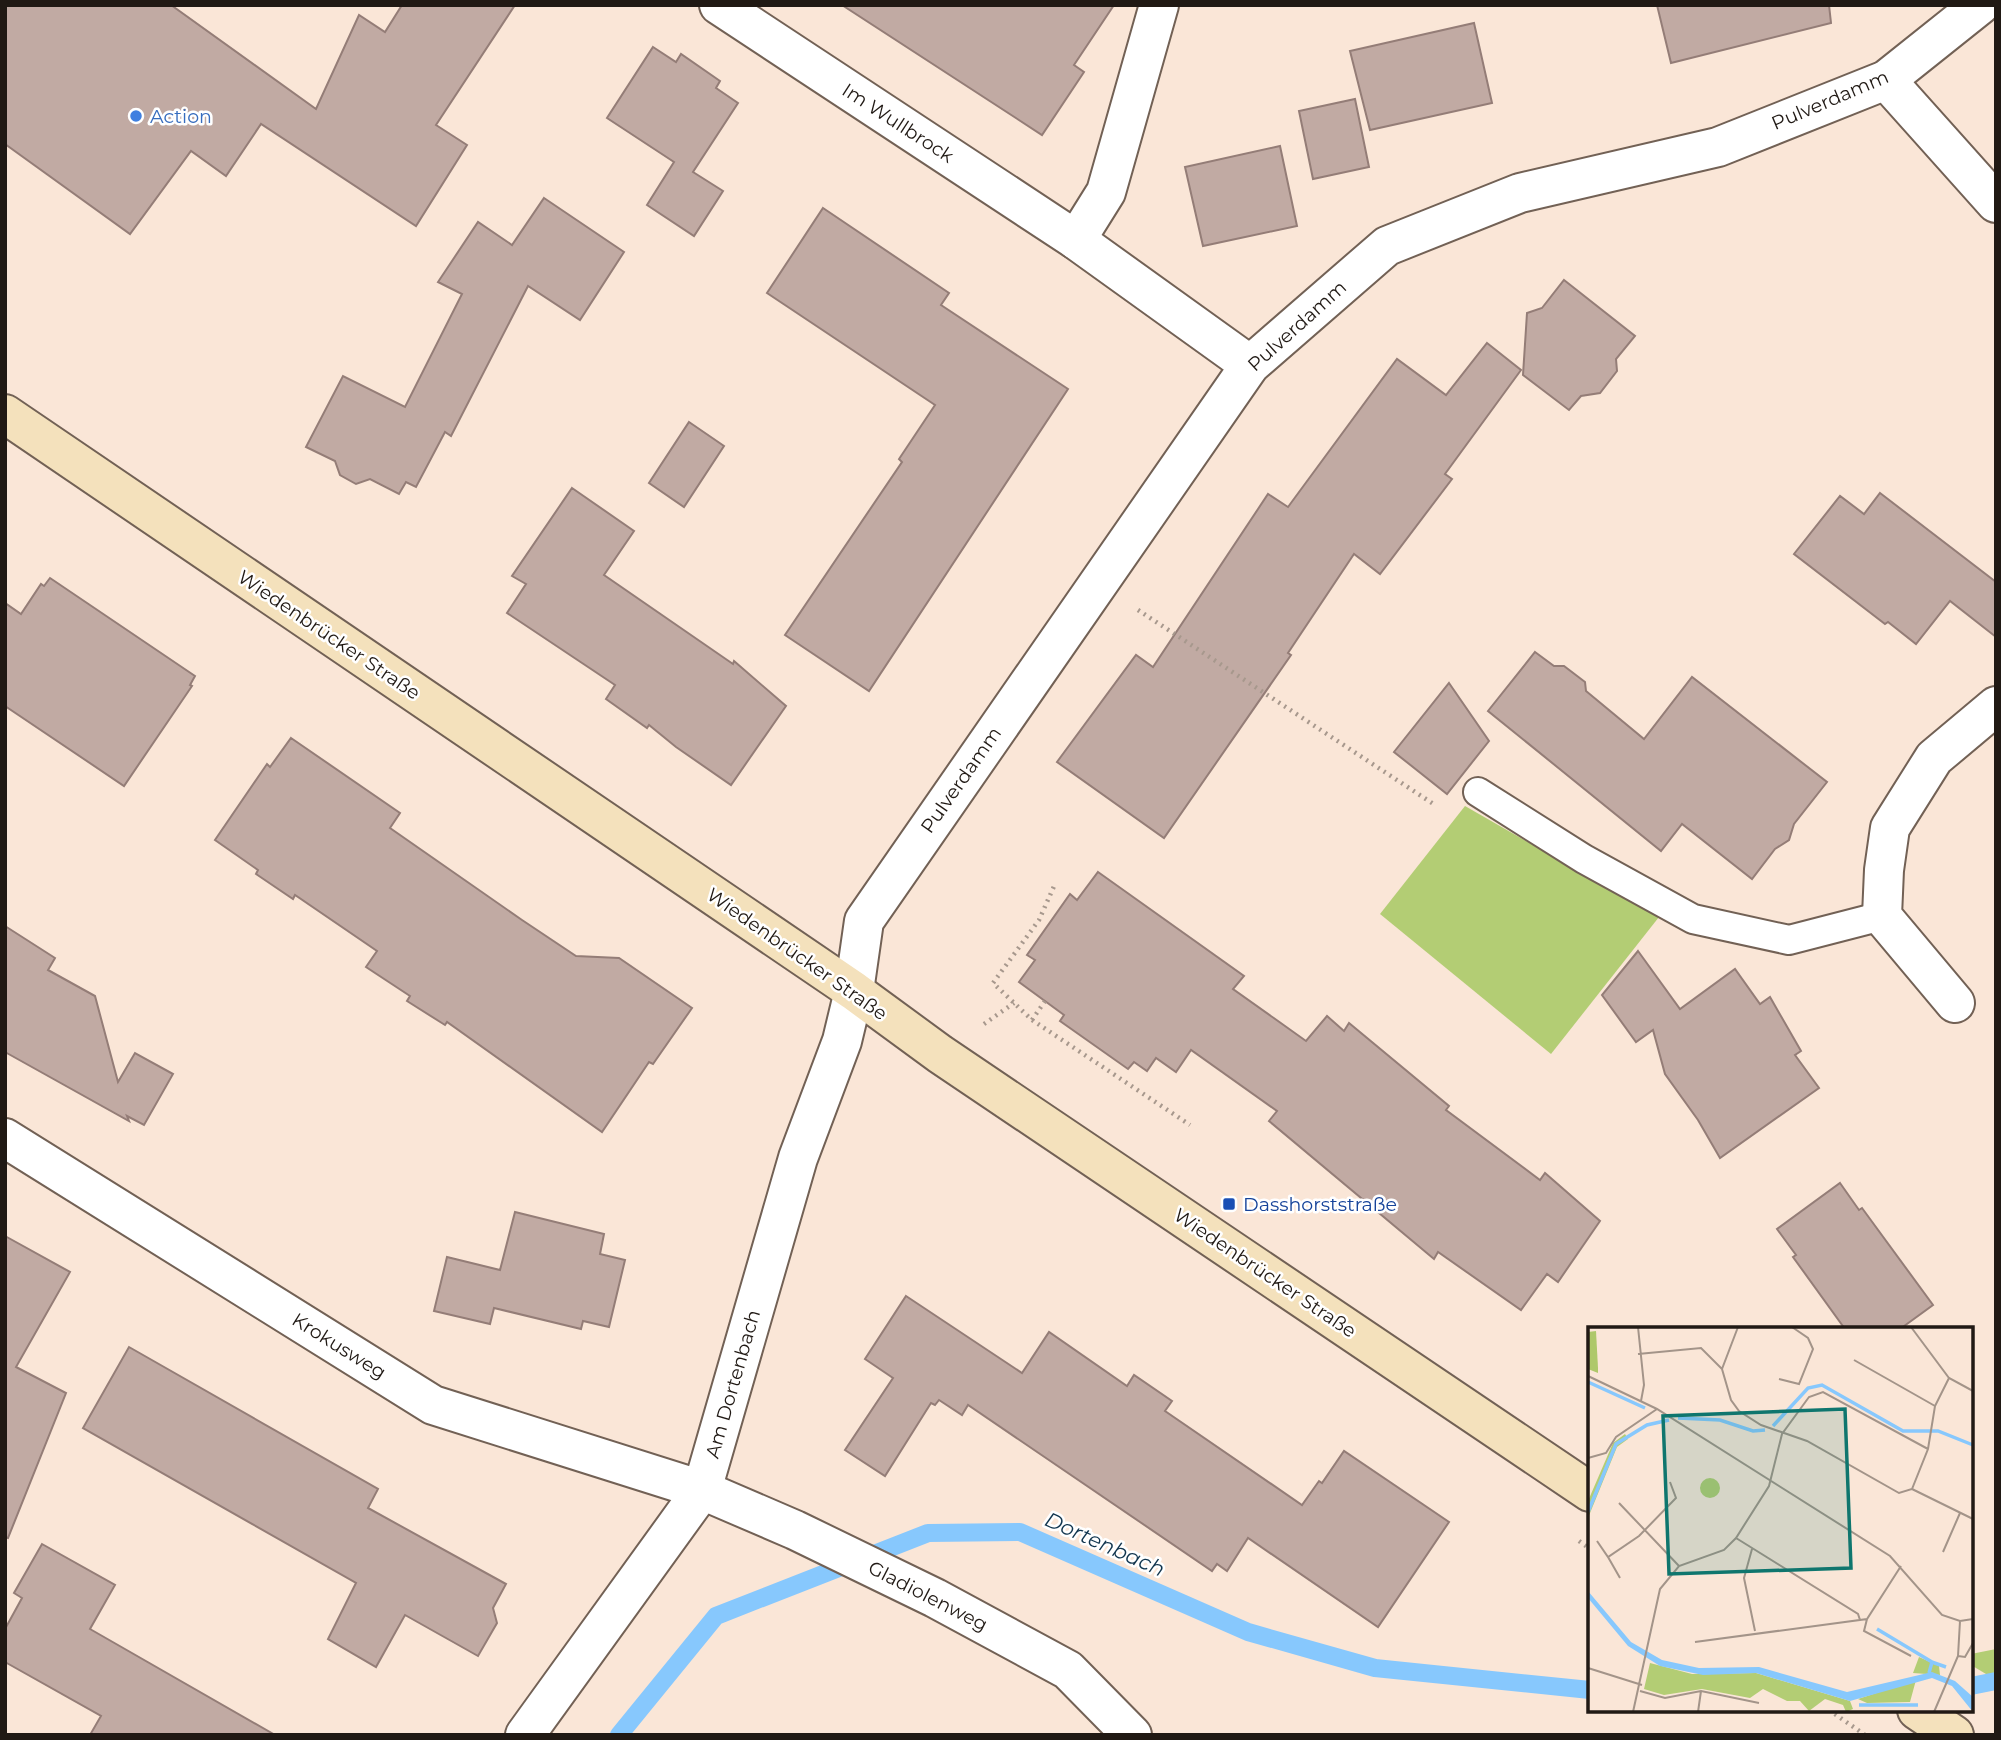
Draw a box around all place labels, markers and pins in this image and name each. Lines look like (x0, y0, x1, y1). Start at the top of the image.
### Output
place label: Action (150, 105, 212, 128)
marker: Action (128, 108, 144, 124)
place label: Dasshorststraße (1243, 1193, 1397, 1216)
marker: Dasshorststraße (1221, 1196, 1237, 1212)

